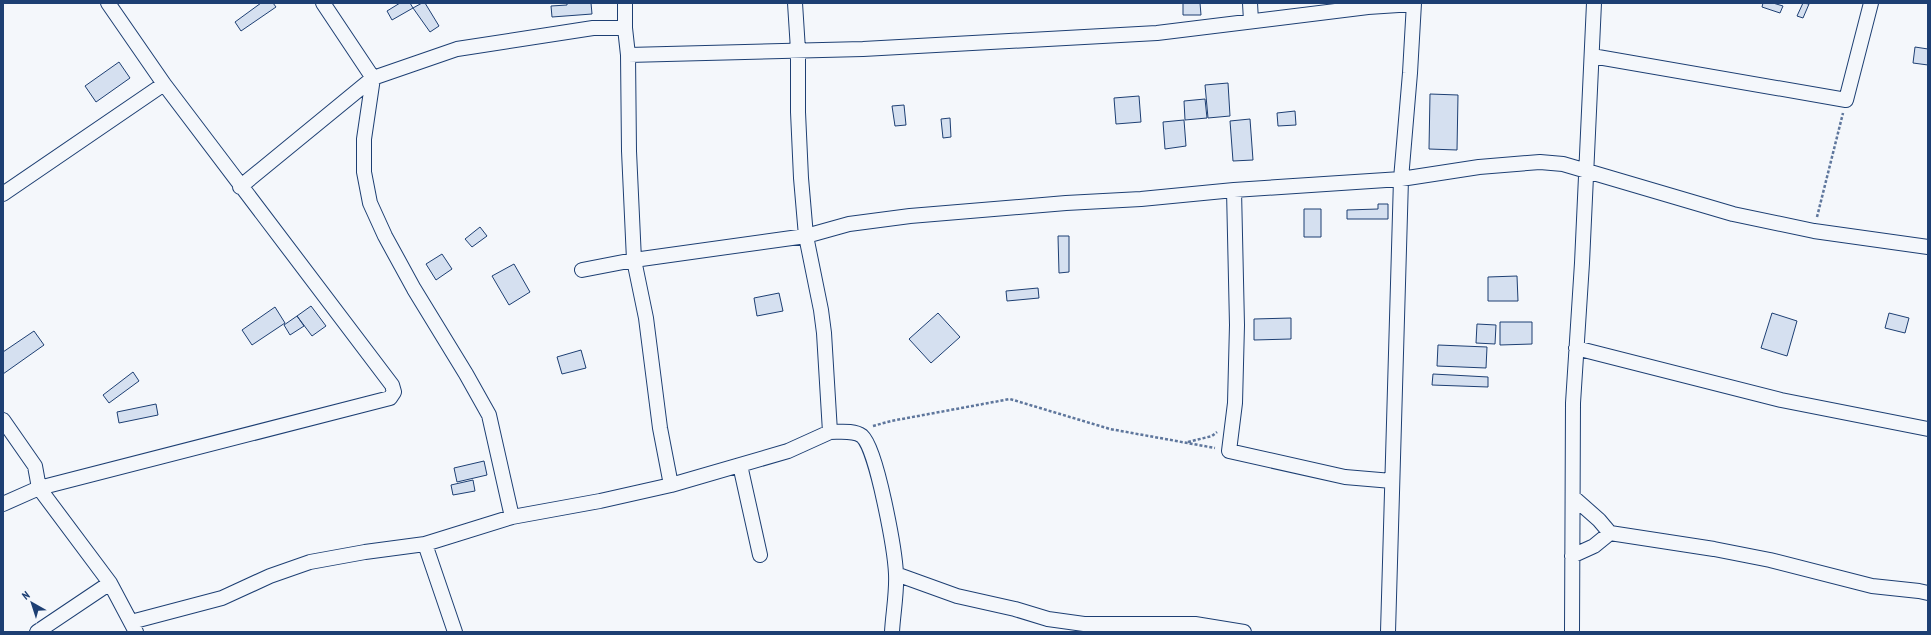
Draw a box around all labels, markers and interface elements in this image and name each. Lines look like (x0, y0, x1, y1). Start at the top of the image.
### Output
north arrow (12, 583, 52, 623)
text: N (19, 588, 32, 603)

